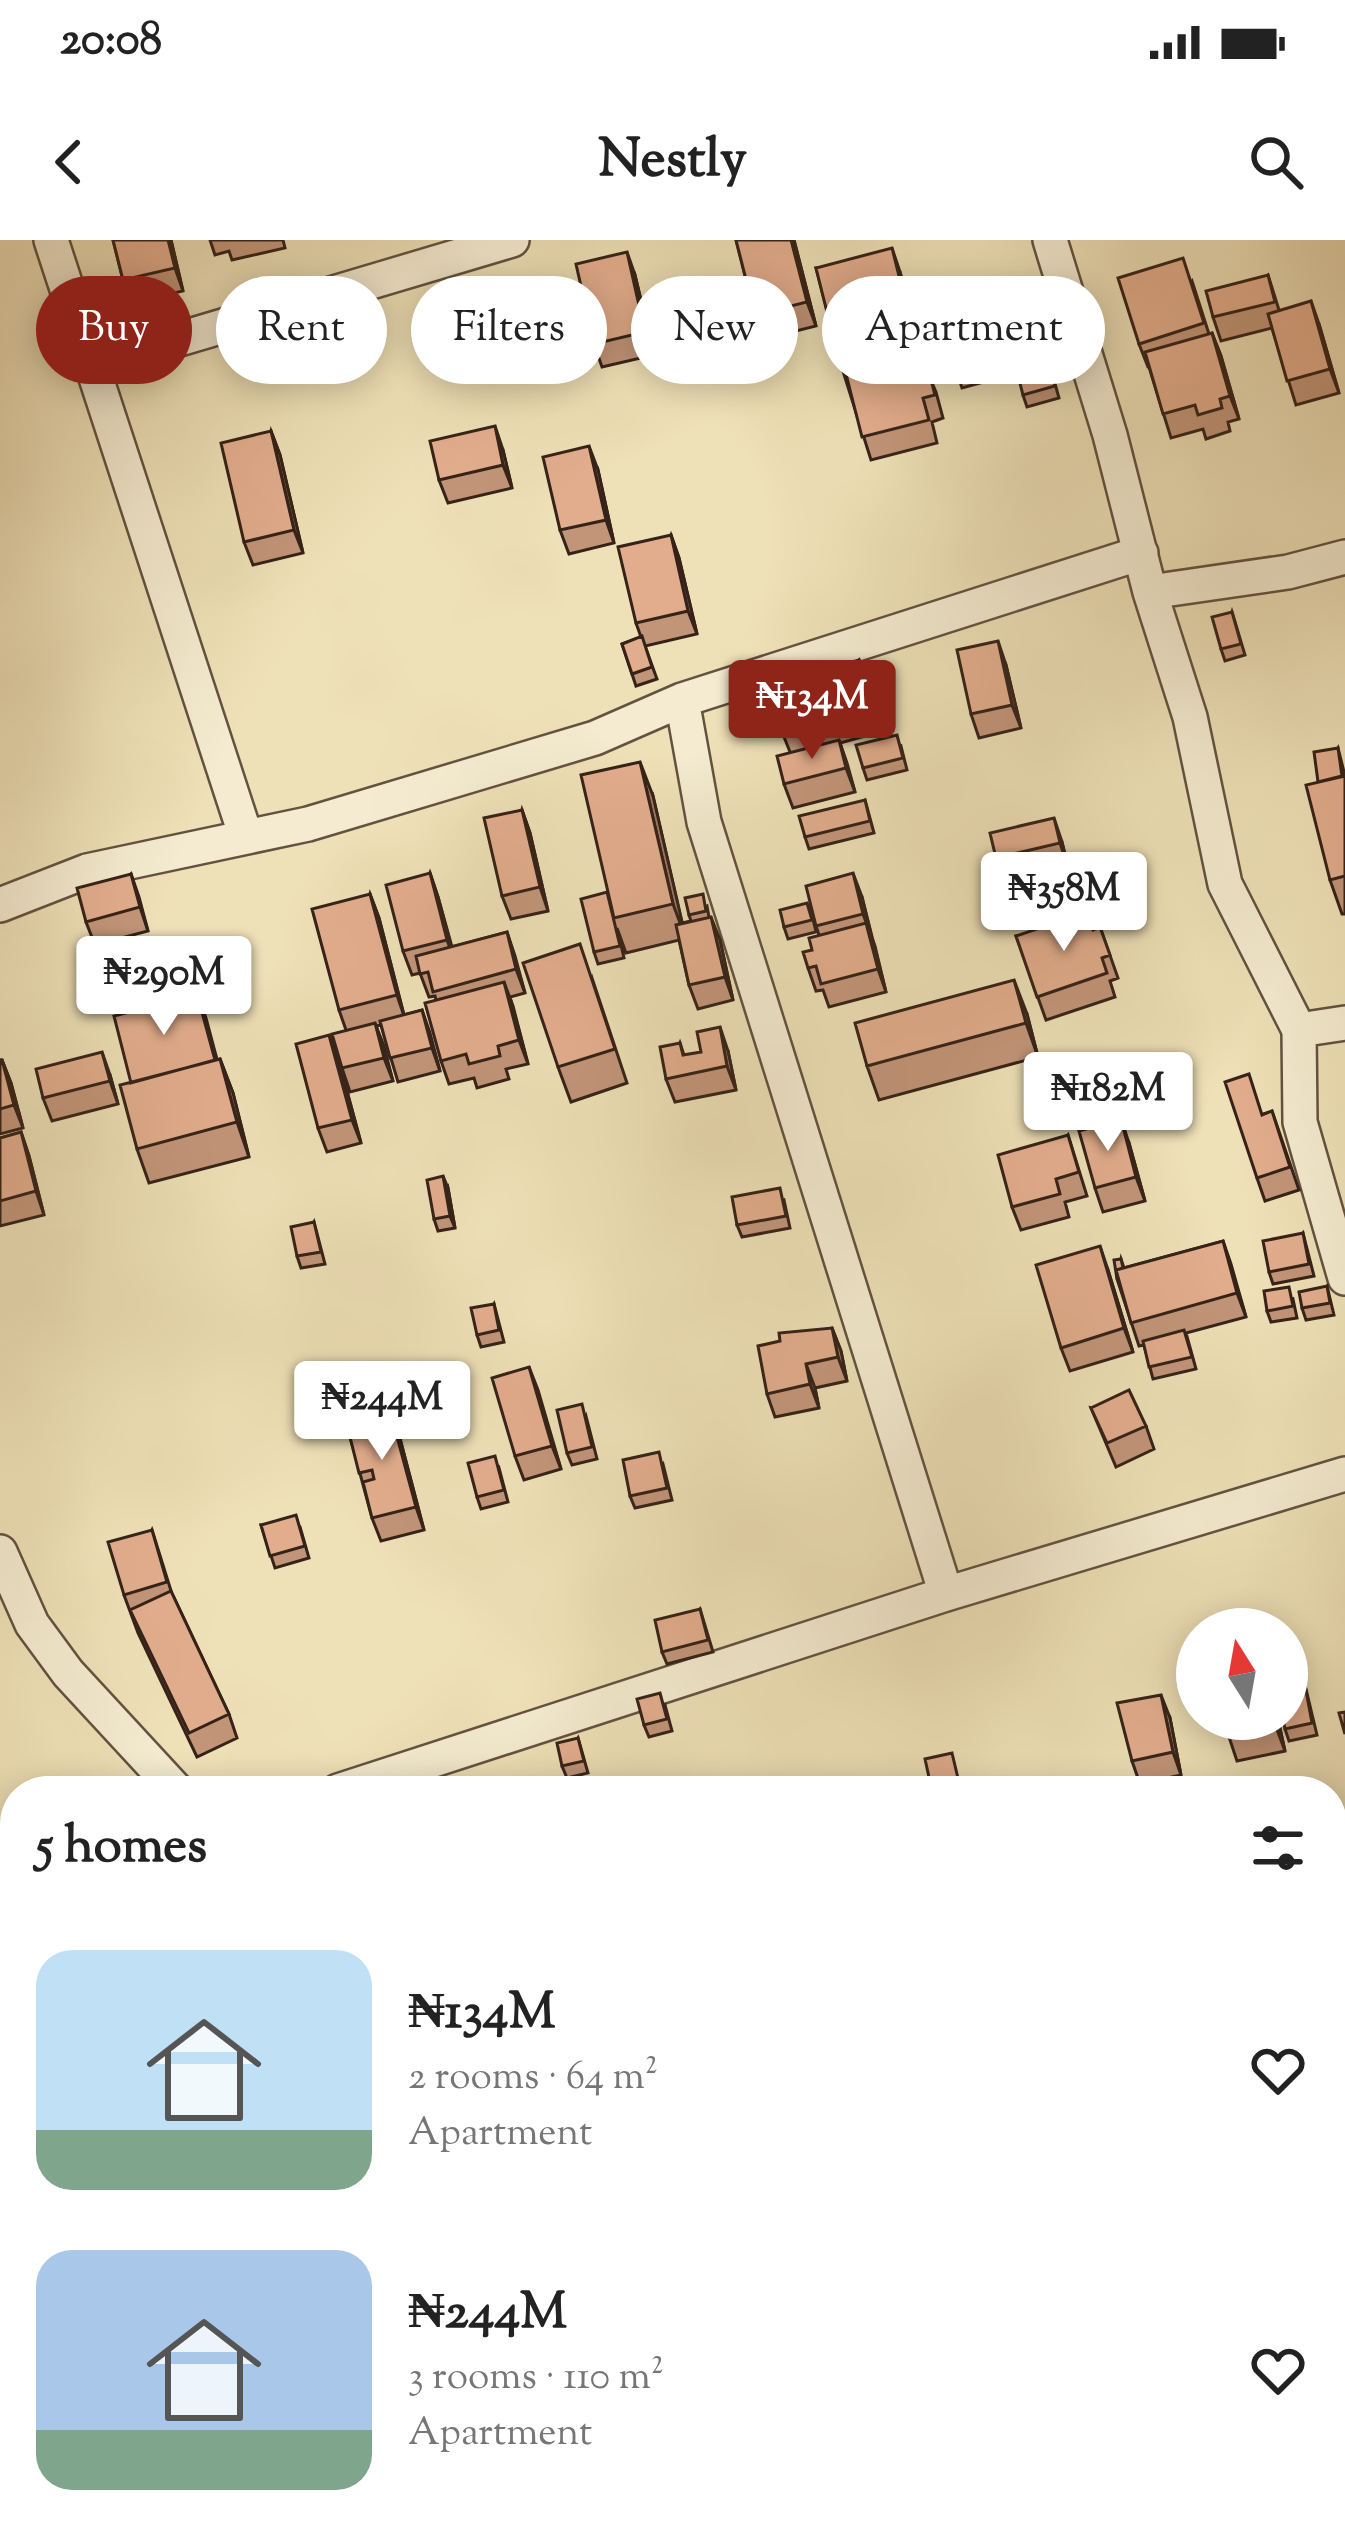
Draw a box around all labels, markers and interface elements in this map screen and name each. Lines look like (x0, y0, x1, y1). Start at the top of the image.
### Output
text: 20:08 (60, 10, 162, 75)
text: Nestly (598, 123, 747, 201)
icon: back (36, 129, 102, 195)
icon: search (1243, 129, 1309, 195)
chip: Buy (36, 276, 192, 384)
chip: Rent (216, 276, 387, 384)
chip: Filters (411, 276, 607, 384)
chip: New (631, 276, 798, 384)
chip: Apartment (822, 276, 1105, 384)
pin: ₦134M (728, 660, 896, 762)
text: ₦134M (756, 671, 868, 727)
pin: ₦358M (980, 852, 1148, 954)
text: ₦358M (1008, 863, 1120, 919)
pin: ₦290M (80, 936, 248, 1038)
text: ₦290M (103, 947, 225, 1003)
pin: ₦182M (1024, 1052, 1192, 1154)
text: ₦182M (1051, 1063, 1165, 1119)
pin: ₦244M (298, 1361, 466, 1463)
text: ₦244M (321, 1372, 443, 1428)
north arrow (1176, 1608, 1308, 1740)
map controls (1176, 1608, 1308, 1740)
text: 5 homes (36, 1812, 207, 1885)
icon: filters (1245, 1815, 1311, 1881)
text: ₦134M (408, 1978, 555, 2051)
icon: home (132, 1998, 276, 2142)
icon: heart (1245, 2037, 1311, 2103)
text: 2 rooms · 64 m² (408, 2051, 658, 2107)
text: Apartment (408, 2107, 592, 2163)
text: ₦244M (408, 2278, 567, 2351)
icon: home (132, 2298, 276, 2442)
icon: heart (1245, 2337, 1311, 2403)
text: 3 rooms · 110 m² (408, 2351, 664, 2407)
text: Apartment (408, 2407, 592, 2463)

